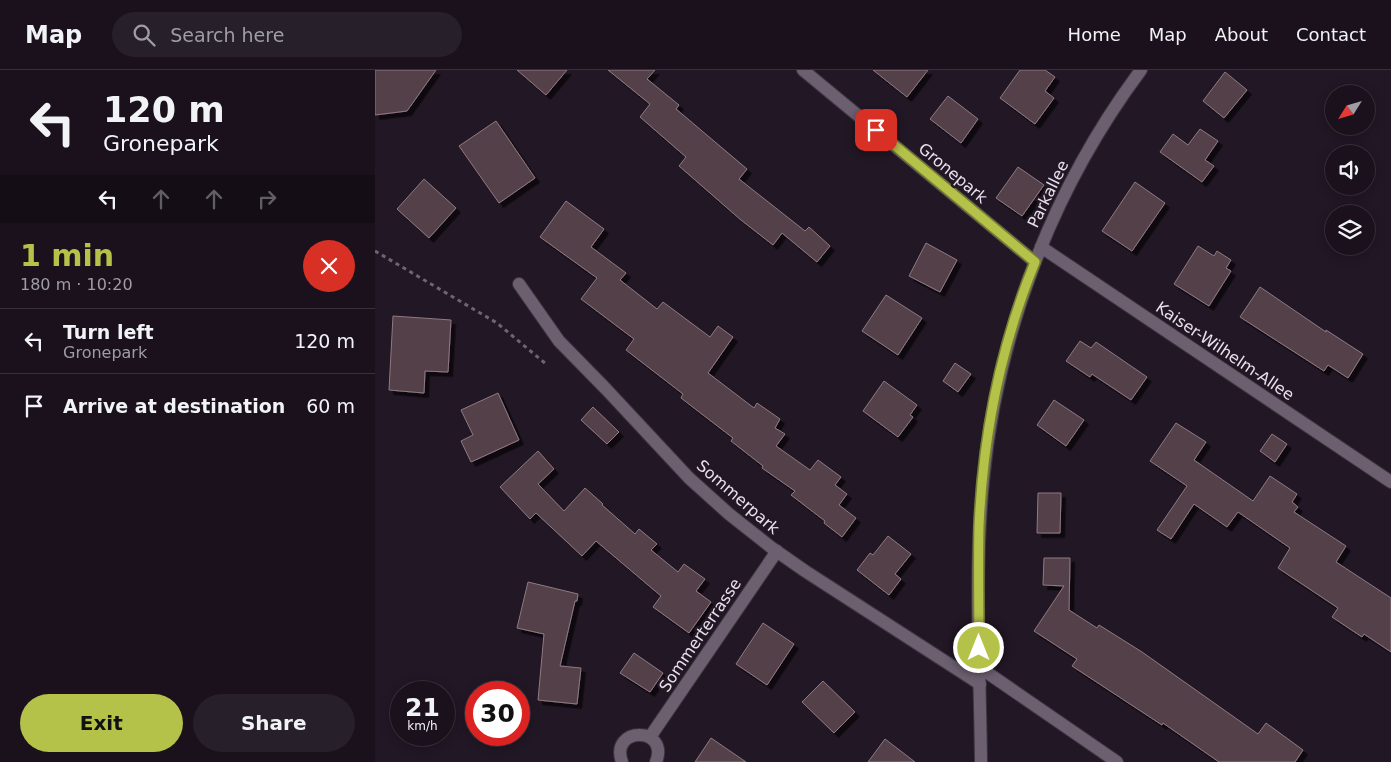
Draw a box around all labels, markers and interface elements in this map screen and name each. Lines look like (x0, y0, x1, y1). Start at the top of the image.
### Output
search box (112, 12, 462, 57)
text: Map (25, 21, 82, 49)
icon: search (130, 21, 158, 49)
text: Search here (170, 24, 284, 46)
text: Home (1068, 24, 1121, 45)
text: Map (1149, 24, 1187, 45)
text: About (1215, 24, 1268, 45)
text: Contact (1296, 24, 1366, 45)
north arrow (1325, 85, 1375, 135)
map controls (1325, 85, 1375, 255)
icon: left (20, 90, 85, 155)
text: 120 m (103, 90, 225, 130)
pin (855, 109, 897, 151)
icon: arrive (862, 116, 890, 144)
text: Gronepark (103, 131, 219, 156)
street label: Gronepark (915, 139, 992, 208)
button: sound (1325, 145, 1375, 195)
street label: Parkallee (1024, 157, 1072, 231)
icon: left (94, 185, 122, 213)
icon: ahead (147, 185, 175, 213)
icon: ahead (200, 185, 228, 213)
icon: right (253, 185, 281, 213)
button: layers (1325, 205, 1375, 255)
text: 1 min (20, 238, 114, 273)
button: close (303, 240, 355, 292)
text: 180 m · 10:20 (20, 275, 133, 294)
street label: Kaiser-Wilhelm-Allee (1152, 298, 1298, 404)
text: Turn left (63, 321, 154, 343)
icon: left (20, 327, 48, 355)
text: 120 m (294, 330, 355, 352)
text: Gronepark (63, 343, 147, 362)
icon: arrive (20, 392, 48, 420)
text: Arrive at destination (63, 395, 285, 417)
text: 60 m (306, 395, 355, 417)
street label: Sommerpark (693, 456, 784, 539)
street label: Sommerterrasse (655, 575, 745, 695)
position arrow (952, 621, 1004, 673)
speed limit sign: 30 (465, 681, 530, 746)
text: 21 (405, 693, 440, 722)
button: Exit (20, 694, 183, 752)
button: Share (193, 694, 355, 752)
text: km/h (407, 719, 438, 733)

